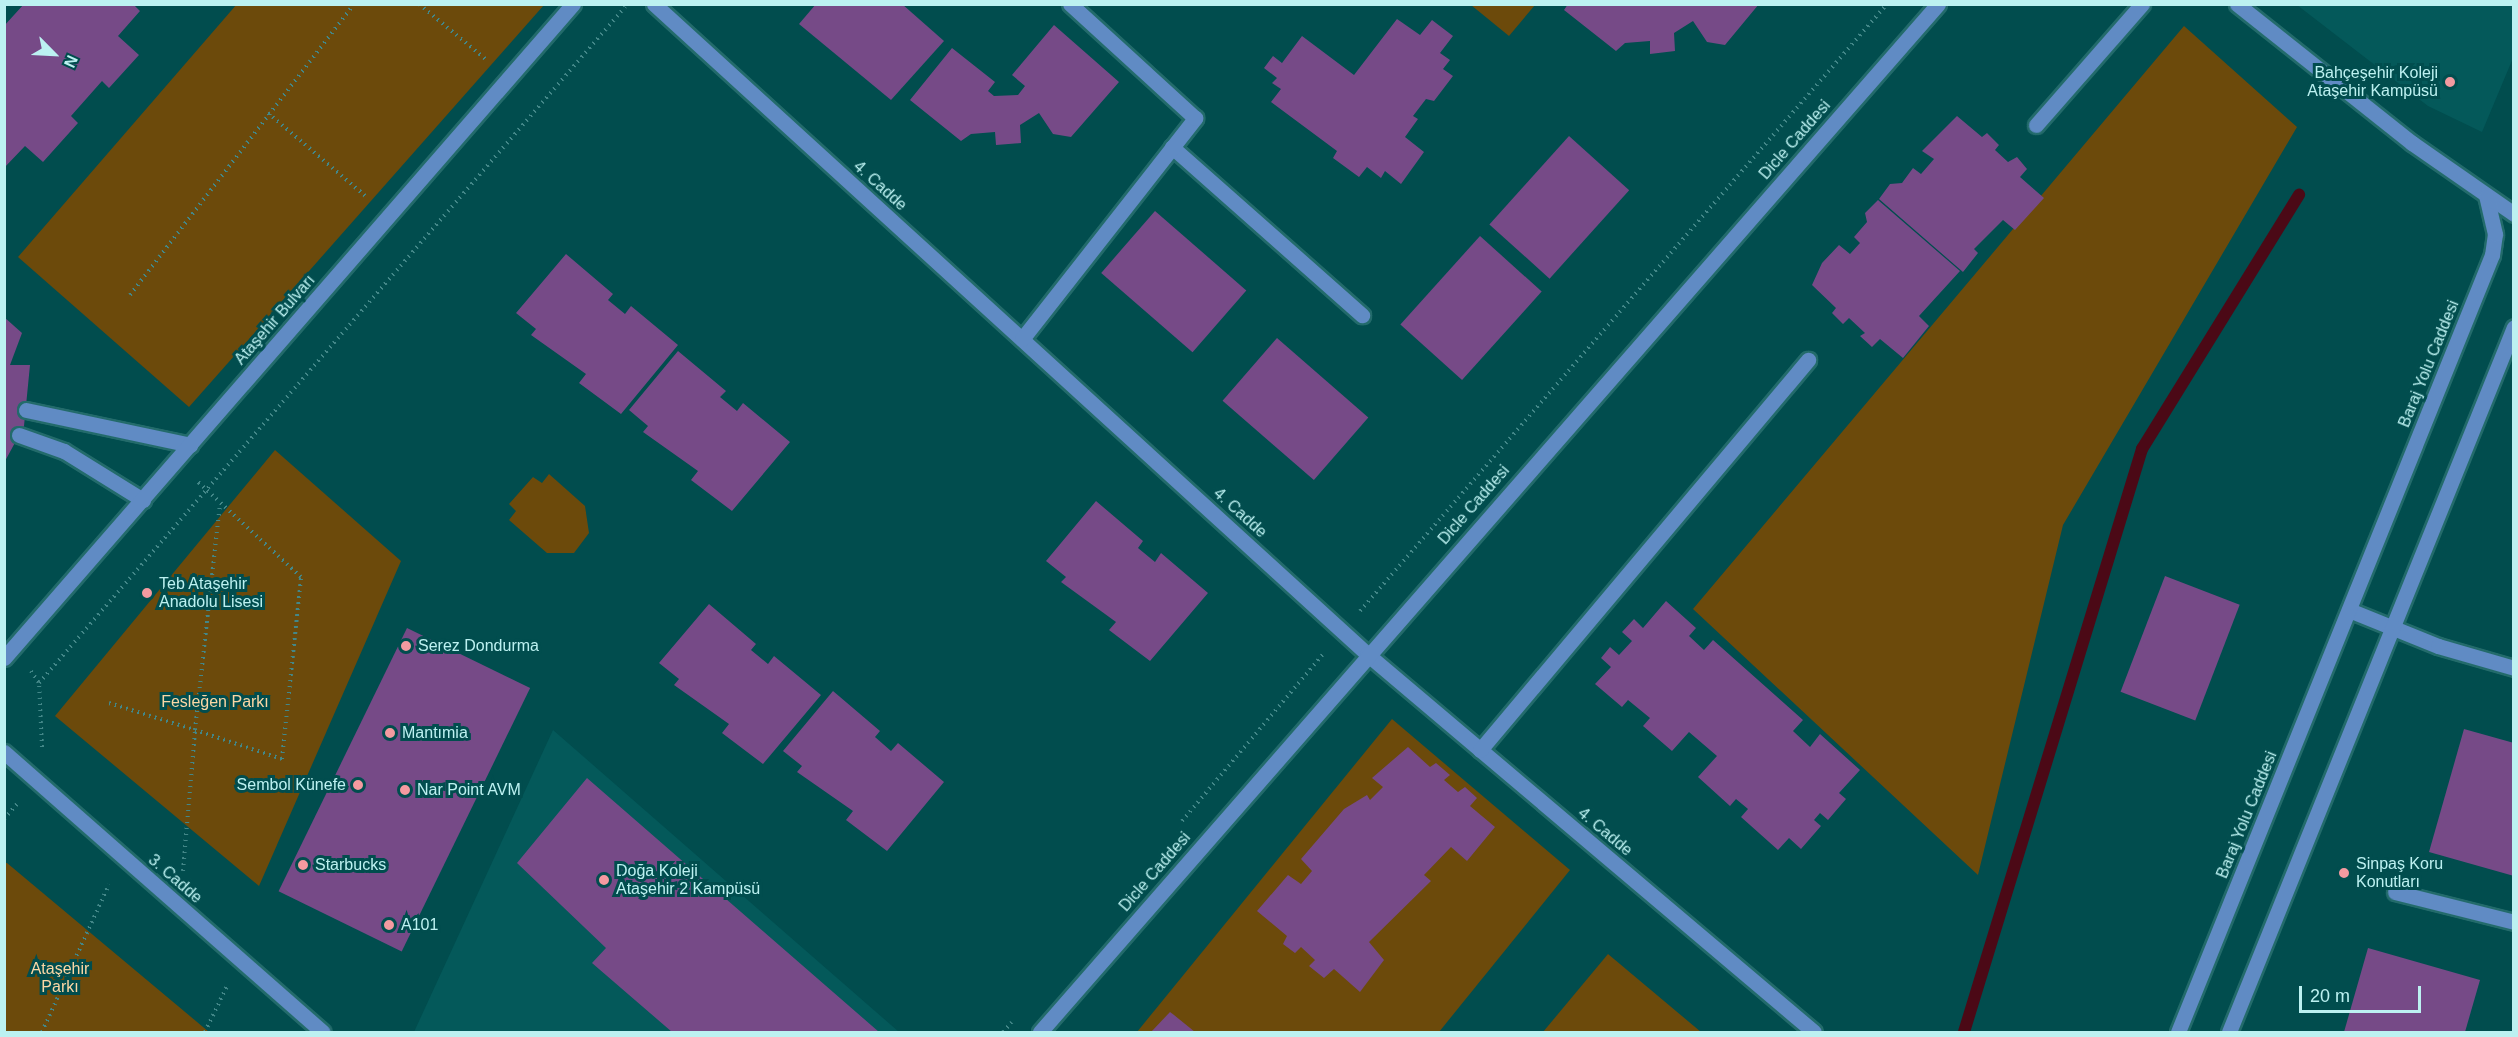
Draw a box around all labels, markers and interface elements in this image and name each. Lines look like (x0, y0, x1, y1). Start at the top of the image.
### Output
north arrow (24, 24, 84, 84)
text: N (61, 53, 81, 70)
place label: Bahçeşehir Koleji Ataşehir Kampüsü (2307, 63, 2438, 101)
marker: Bahçeşehir Koleji Ataşehir Kampüsü (2443, 75, 2457, 89)
street label: Dicle Caddesi (1755, 96, 1835, 184)
street label: 4. Cadde (849, 157, 911, 215)
street label: Ataşehir Bulvarı (231, 271, 319, 369)
street label: Baraj Yolu Caddesi (2395, 298, 2463, 430)
street label: Dicle Caddesi (1434, 461, 1514, 549)
street label: 4. Cadde (1209, 484, 1271, 542)
place label: Teb Ataşehir Anadolu Lisesi (159, 574, 263, 612)
marker: Teb Ataşehir Anadolu Lisesi (140, 586, 154, 600)
place label: Serez Dondurma (418, 636, 539, 656)
marker: Serez Dondurma (399, 639, 413, 653)
park label: Fesleğen Parkı (161, 692, 269, 712)
place label: Mantımia (402, 723, 468, 743)
marker: Mantımia (383, 726, 397, 740)
street label: Baraj Yolu Caddesi (2213, 749, 2281, 881)
place label: Sembol Künefe (237, 775, 346, 795)
marker: Sembol Künefe (351, 778, 365, 792)
place label: Nar Point AVM (417, 780, 522, 800)
marker: Nar Point AVM (398, 783, 412, 797)
street label: 4. Cadde (1574, 804, 1636, 860)
street label: Dicle Caddesi (1115, 828, 1195, 916)
street label: 3. Cadde (144, 850, 206, 908)
place label: Sinpaş Koru Konutları (2356, 854, 2443, 892)
place label: Starbucks (315, 855, 386, 875)
marker: Starbucks (296, 858, 310, 872)
place label: Doğa Koleji Ataşehir 2 Kampüsü (616, 861, 760, 899)
marker: Sinpaş Koru Konutları (2337, 866, 2351, 880)
marker: Doğa Koleji Ataşehir 2 Kampüsü (597, 873, 611, 887)
place label: A101 (401, 915, 438, 935)
marker: A101 (382, 918, 396, 932)
park label: Ataşehir Parkı (31, 959, 89, 997)
scale bar (2302, 974, 2424, 1012)
text: 20 m (2310, 986, 2350, 1006)

